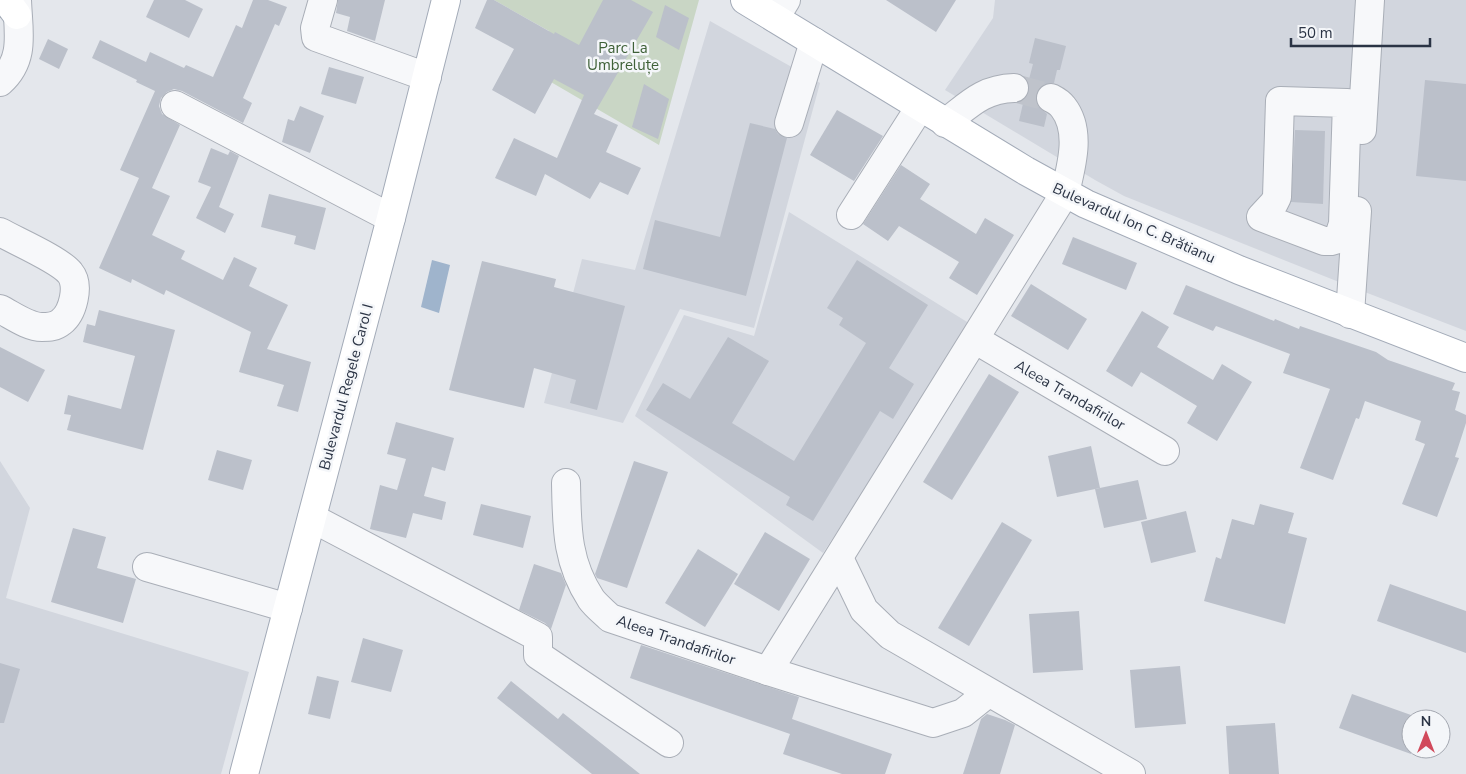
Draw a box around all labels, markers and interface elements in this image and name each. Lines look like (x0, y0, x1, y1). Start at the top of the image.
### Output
scale bar (1291, 15, 1430, 47)
text: 50 m (1298, 23, 1333, 43)
park label: Parc La Umbreluțe (587, 38, 659, 75)
street label: Bulevardul Ion C. Brătianu (1049, 178, 1219, 268)
street label: Bulevardul Regele Carol I (314, 302, 378, 472)
street label: Aleea Trandafirilor (1011, 355, 1130, 435)
street label: Aleea Trandafirilor (614, 610, 739, 670)
north arrow (1401, 709, 1451, 759)
text: N (1421, 712, 1431, 731)

